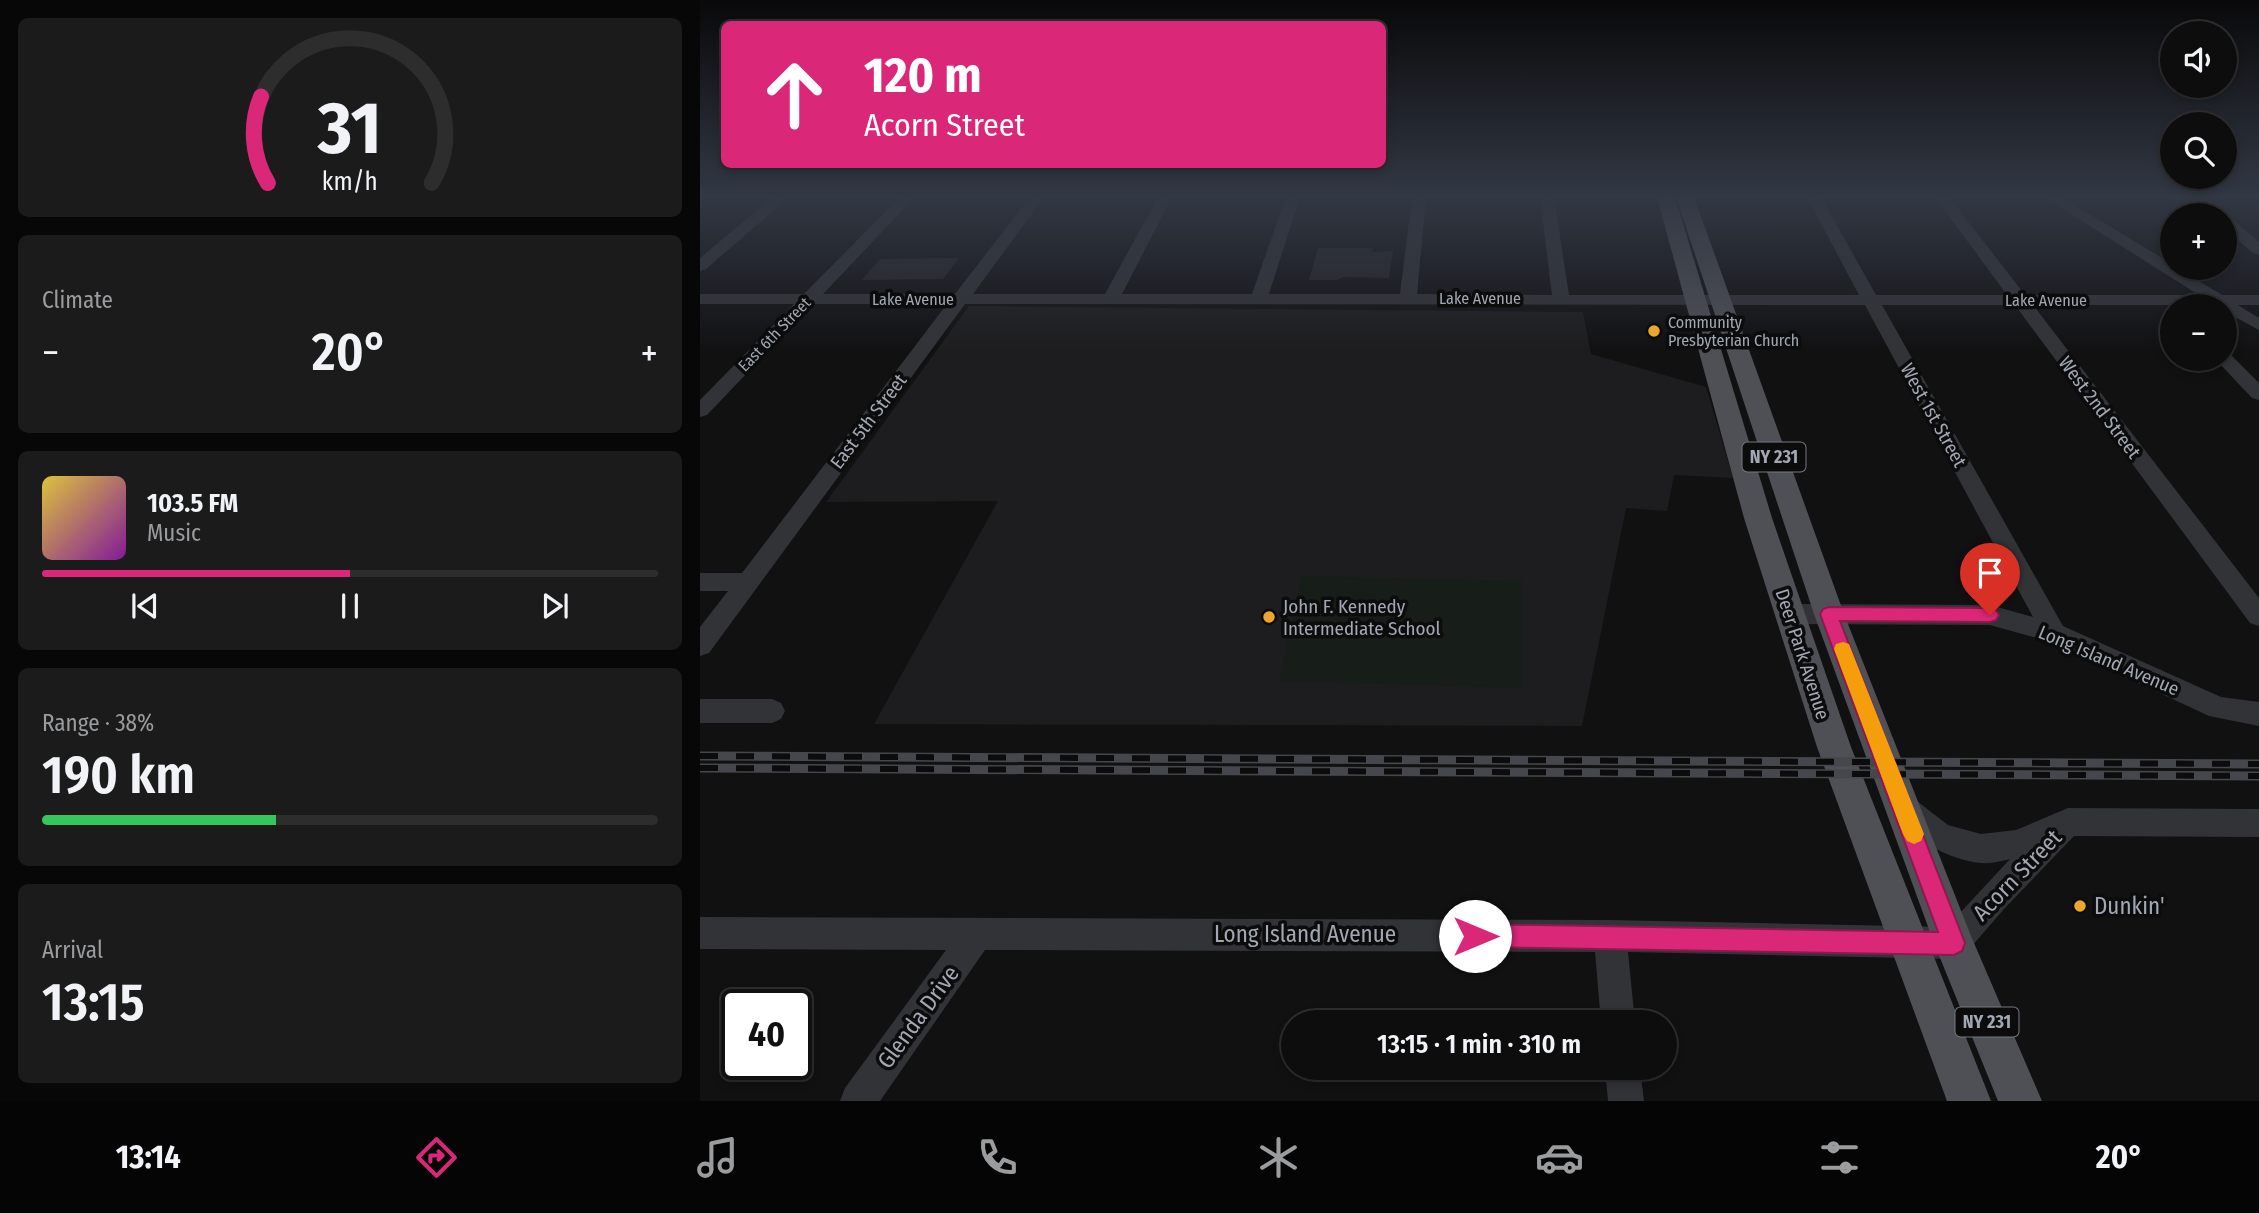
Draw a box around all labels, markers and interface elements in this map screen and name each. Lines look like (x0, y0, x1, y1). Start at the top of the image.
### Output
map controls (2160, 21, 2237, 371)
button: sound (2160, 21, 2237, 98)
text: 120 m (864, 46, 982, 105)
icon: ahead (749, 49, 840, 140)
text: 31 (317, 86, 382, 173)
text: Acorn Street (864, 106, 1025, 144)
button: search (2160, 112, 2237, 189)
text: km/h (322, 167, 378, 197)
button: + (2160, 203, 2237, 280)
text: Climate (42, 286, 113, 314)
street label: Lake Avenue (1439, 289, 1521, 308)
street label: Lake Avenue (872, 290, 954, 309)
street label: Lake Avenue (2005, 291, 2087, 310)
street label: East 6th Street (734, 293, 815, 375)
button: − (2160, 294, 2237, 371)
place label: Community Presbyterian Church (1668, 313, 1799, 350)
text: 20° (312, 321, 388, 384)
marker: Community Presbyterian Church (1646, 323, 1662, 339)
text: − (42, 330, 59, 376)
text: + (641, 330, 658, 376)
street label: West 2nd Street (2054, 352, 2146, 464)
street label: West 1st Street (1896, 359, 1972, 472)
street label: East 5th Street (825, 369, 912, 473)
road number: NY 231 (1742, 443, 1806, 472)
text: 103.5 FM (147, 488, 238, 519)
text: Music (147, 519, 201, 547)
pin (1960, 543, 2020, 615)
icon: arrive (1971, 554, 2009, 592)
street label: Deer Park Avenue (1771, 586, 1835, 722)
icon: previous (126, 587, 164, 625)
icon: pause (331, 587, 369, 625)
icon: next (536, 587, 574, 625)
place label: John F. Kennedy Intermediate School (1283, 595, 1441, 640)
marker: John F. Kennedy Intermediate School (1261, 609, 1277, 625)
street label: Long Island Avenue (2035, 620, 2183, 700)
text: Range · 38% (42, 709, 154, 737)
text: 190 km (42, 744, 195, 807)
street label: Acorn Street (1967, 823, 2068, 926)
place label: Dunkin' (2094, 892, 2165, 920)
marker: Dunkin' (2072, 898, 2088, 914)
position arrow (1438, 899, 1512, 973)
street label: Long Island Avenue (1214, 920, 1396, 948)
text: Arrival (42, 936, 103, 964)
street label: Glenda Drive (871, 960, 965, 1074)
text: 13:15 (42, 971, 145, 1034)
speed limit sign: 40 (721, 989, 812, 1080)
road number: NY 231 (1956, 1007, 2018, 1036)
text: 13:15 · 1 min · 310 m (1377, 1029, 1581, 1060)
icon: directions (412, 1133, 461, 1182)
icon: music (693, 1133, 742, 1182)
icon: phone (973, 1133, 1022, 1182)
icon: climate (1254, 1133, 1303, 1182)
icon: car (1535, 1133, 1584, 1182)
icon: filters (1815, 1133, 1864, 1182)
text: 13:14 (116, 1138, 181, 1176)
text: 20° (2096, 1138, 2143, 1176)

